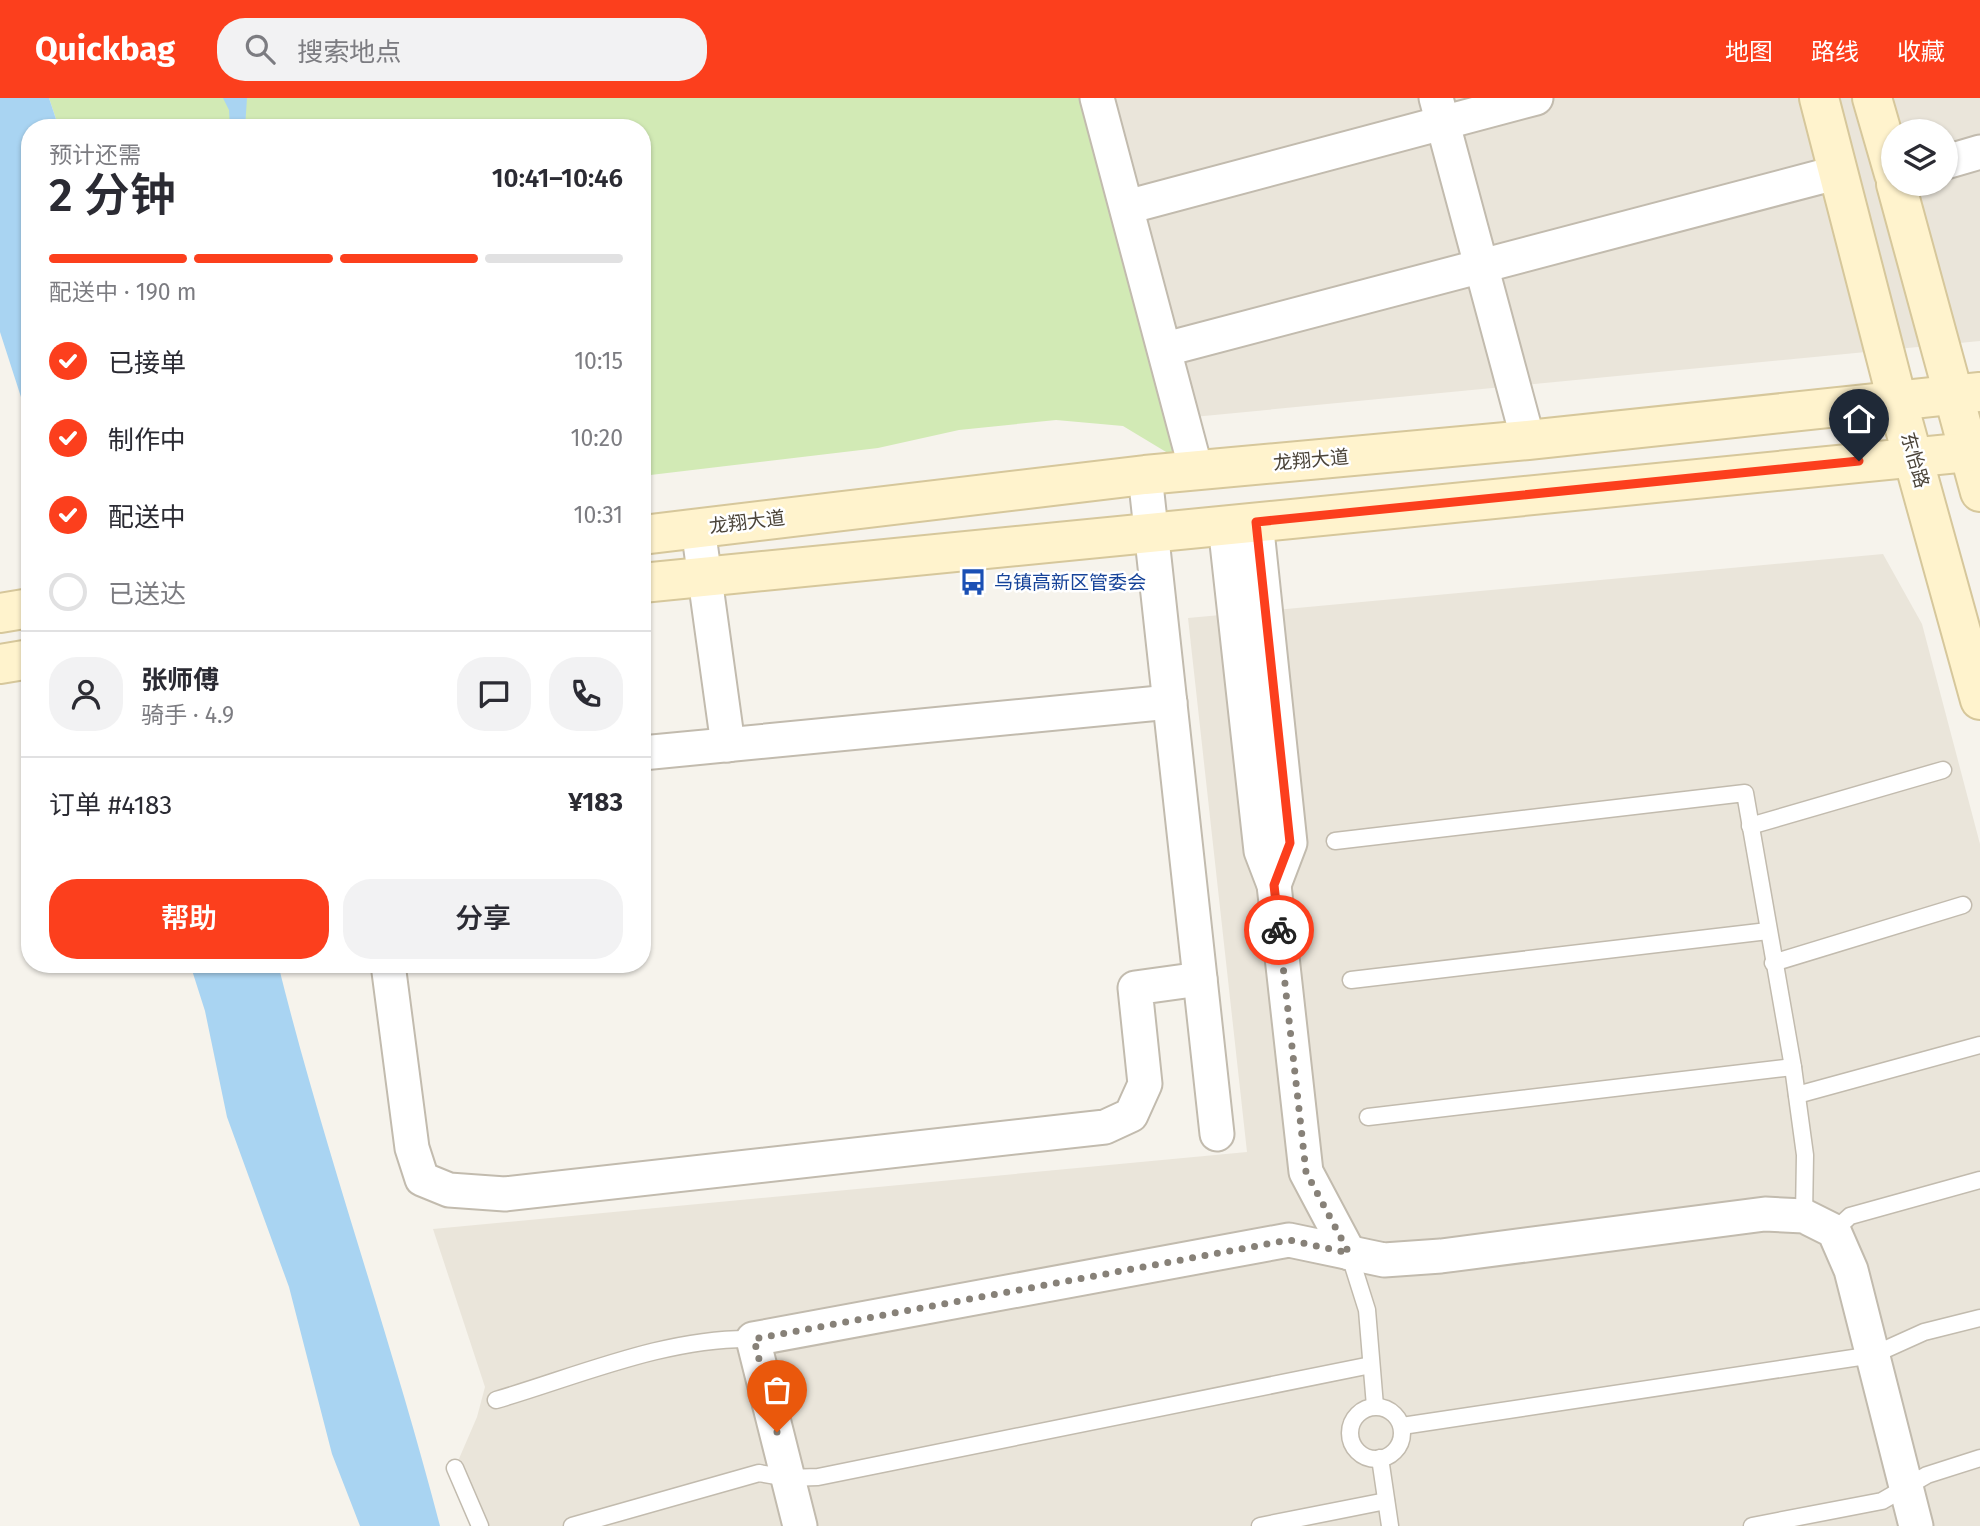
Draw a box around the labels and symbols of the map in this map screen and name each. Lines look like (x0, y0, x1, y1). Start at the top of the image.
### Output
pin (1829, 389, 1889, 461)
street label: 东怡路 (1896, 429, 1934, 491)
street label: 龙翔大道 (1272, 445, 1350, 475)
street label: 龙翔大道 (708, 506, 786, 538)
bus stop icon: 乌镇高新区管委会 (958, 567, 988, 597)
place label: 乌镇高新区管委会 (994, 571, 1146, 594)
courier (1244, 895, 1314, 965)
pin (747, 1360, 807, 1432)

